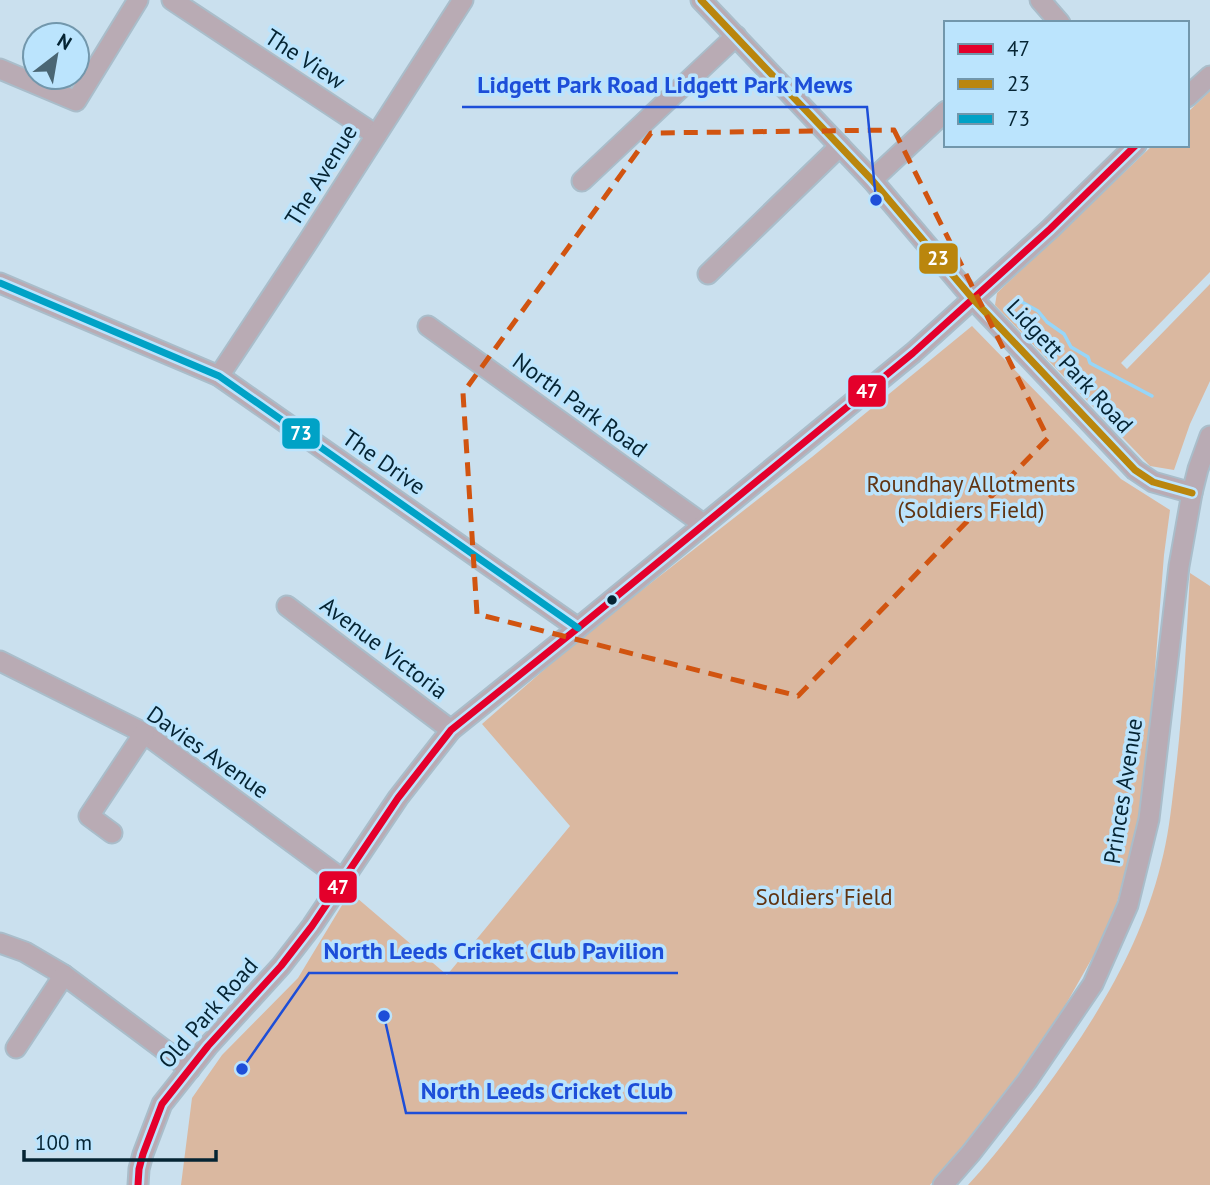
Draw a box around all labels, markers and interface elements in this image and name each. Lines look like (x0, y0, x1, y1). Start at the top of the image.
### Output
north arrow (21, 21, 91, 91)
legend (944, 21, 1189, 147)
street label: The View (260, 22, 351, 95)
text: N (53, 28, 76, 55)
text: 47 (1007, 35, 1030, 62)
callout: Lidgett Park Road Lidgett Park Mews (462, 62, 867, 107)
text: Lidgett Park Road Lidgett Park Mews (477, 69, 853, 100)
text: 23 (1007, 70, 1030, 97)
text: 73 (1007, 105, 1030, 132)
street label: The Avenue (278, 119, 363, 231)
line badge: 23 (918, 242, 959, 275)
text: 23 (927, 246, 949, 270)
street label: Lidgett Park Road (1001, 293, 1140, 439)
street label: North Park Road (507, 346, 653, 463)
line badge: 47 (847, 374, 887, 408)
text: 47 (856, 379, 878, 403)
line badge: 73 (281, 417, 321, 450)
text: 73 (290, 421, 312, 445)
street label: The Drive (337, 423, 431, 501)
park label: Roundhay Allotments (Soldiers Field) (867, 469, 1075, 524)
street label: Avenue Victoria (315, 590, 454, 705)
unlabelled marker (605, 593, 619, 607)
street label: Davies Avenue (142, 699, 275, 804)
street label: Princes Avenue (1097, 716, 1148, 866)
line badge: 47 (318, 870, 358, 904)
text: 47 (327, 875, 349, 899)
park label: Soldiers' Field (755, 882, 893, 911)
callout: North Leeds Cricket Club Pavilion (309, 928, 678, 973)
text: North Leeds Cricket Club Pavilion (324, 935, 664, 966)
street label: Old Park Road (152, 951, 264, 1074)
callout: North Leeds Cricket Club (406, 1068, 687, 1113)
text: North Leeds Cricket Club (421, 1075, 673, 1106)
scale bar (24, 1118, 217, 1162)
text: 100 m (35, 1129, 92, 1156)

